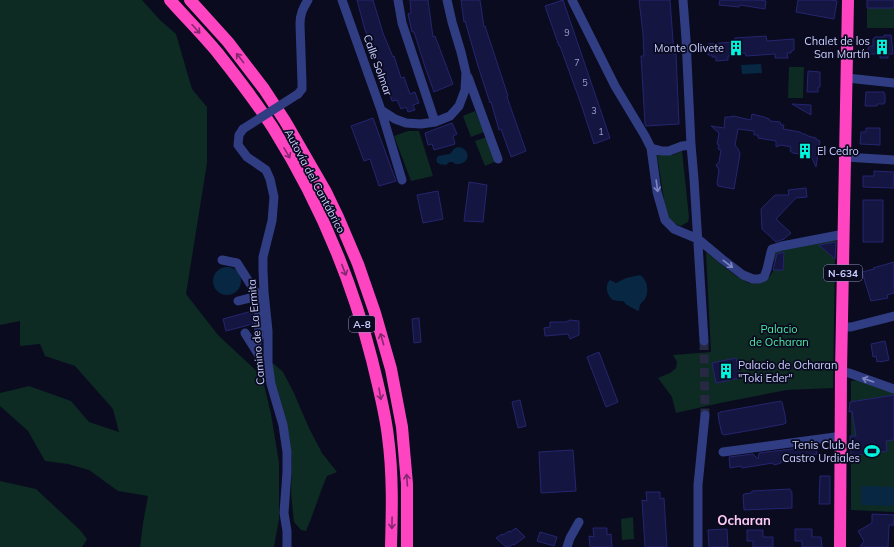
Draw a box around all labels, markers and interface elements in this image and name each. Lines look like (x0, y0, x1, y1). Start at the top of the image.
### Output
one-way arrow (191, 24, 201, 34)
house number: 9 (564, 27, 570, 38)
street label: Calle Solmar (360, 33, 396, 97)
place label: Chalet de los San Martín (804, 34, 870, 61)
building icon: Chalet de los San Martín (873, 38, 891, 56)
building icon: Monte Olivete (727, 39, 745, 57)
place label: Monte Olivete (654, 41, 724, 55)
one-way arrow (236, 53, 244, 64)
house number: 7 (574, 57, 580, 68)
house number: 5 (582, 77, 588, 88)
house number: 3 (591, 105, 597, 116)
street label: Autovía del Cantábrico (282, 126, 348, 236)
house number: 1 (598, 126, 604, 137)
building icon: El Cedro (796, 142, 814, 160)
place label: El Cedro (817, 144, 859, 158)
one-way arrow (284, 147, 292, 159)
one-way arrow (653, 179, 661, 192)
one-way arrow (722, 260, 733, 268)
one-way arrow (340, 263, 348, 275)
road number: N-634 (824, 265, 862, 281)
street label: Camino de La Ermita (244, 279, 268, 385)
road number: A-8 (349, 316, 375, 332)
park label: Palacio de Ocharan (749, 322, 809, 349)
one-way arrow (378, 332, 385, 345)
place label: Palacio de Ocharan "Toki Eder" (738, 358, 837, 385)
building icon: Palacio de Ocharan "Toki Eder" (717, 362, 735, 380)
one-way arrow (862, 375, 874, 383)
one-way arrow (376, 387, 384, 400)
place label: Tenis Club de Castro Urdiales (782, 438, 860, 465)
sports icon: Tenis Club de Castro Urdiales (863, 442, 881, 460)
one-way arrow (403, 474, 410, 487)
district label: Ocharan (717, 512, 771, 528)
one-way arrow (388, 516, 396, 529)

